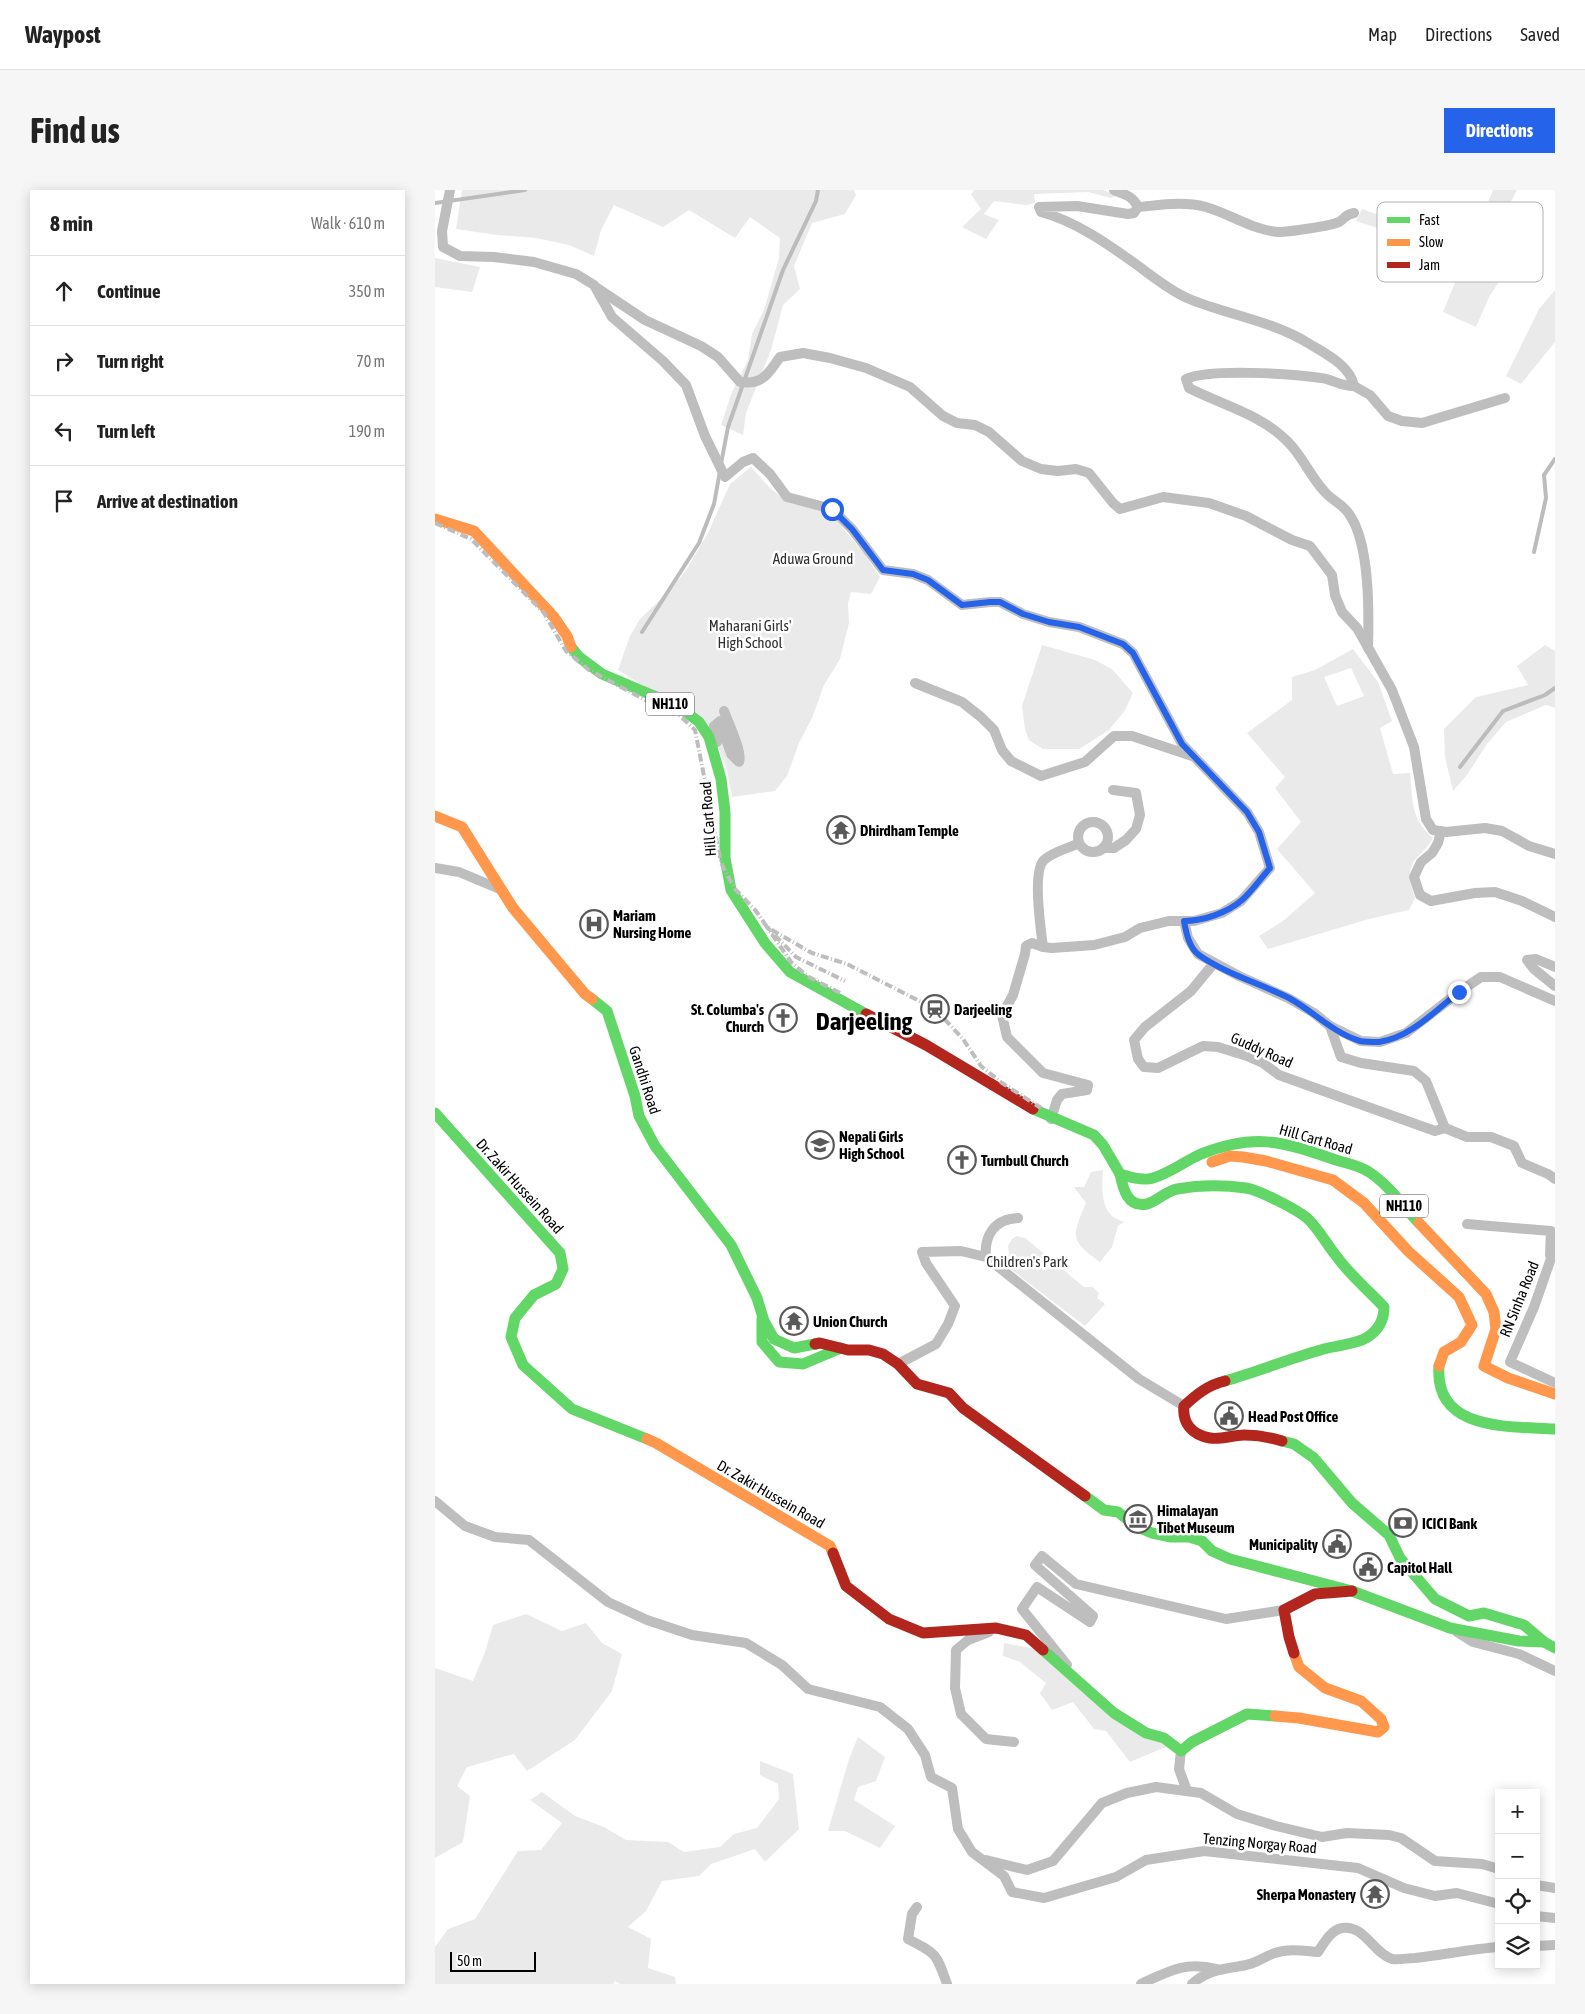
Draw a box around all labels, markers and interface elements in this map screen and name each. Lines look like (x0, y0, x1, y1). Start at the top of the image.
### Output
text: Waypost (25, 21, 101, 48)
text: Map (1368, 24, 1397, 45)
text: Directions (1425, 24, 1492, 45)
text: Saved (1520, 24, 1560, 45)
button: Directions (1444, 108, 1555, 153)
text: Find us (30, 110, 120, 150)
legend (1377, 202, 1543, 282)
text: 8 min (50, 211, 93, 235)
text: Fast (1419, 212, 1440, 228)
text: Walk · 610 m (311, 214, 385, 232)
text: Slow (1419, 234, 1444, 250)
text: Jam (1419, 257, 1440, 273)
icon: ahead (50, 277, 78, 305)
text: Continue (97, 280, 161, 302)
text: 350 m (349, 282, 385, 300)
icon: right (50, 347, 78, 375)
text: Turn right (97, 350, 164, 372)
text: 70 m (356, 352, 385, 370)
icon: left (50, 417, 78, 445)
text: Turn left (97, 420, 155, 442)
text: 190 m (349, 422, 385, 440)
icon: arrive (50, 487, 78, 515)
text: Arrive at destination (97, 490, 238, 512)
route start (821, 498, 844, 521)
park label: Aduwa Ground (773, 550, 853, 567)
park label: Maharani Girls' High School (709, 617, 791, 651)
road number: NH110 (646, 692, 694, 716)
street label: Hill Cart Road (697, 781, 719, 857)
temple icon: Dhirdham Temple (826, 815, 856, 845)
place label: Dhirdham Temple (860, 822, 959, 839)
place label: Mariam Nursing Home (613, 907, 692, 941)
hospital icon: Mariam Nursing Home (579, 909, 609, 939)
route end (1448, 981, 1471, 1004)
station icon: Darjeeling (920, 994, 950, 1024)
place label: St. Columba's Church (691, 1001, 765, 1035)
place label: Darjeeling (954, 1001, 1012, 1018)
church icon: St. Columba's Church (768, 1003, 798, 1033)
district label: Darjeeling (816, 1007, 913, 1035)
street label: Guddy Road (1228, 1029, 1296, 1071)
street label: Gandhi Road (626, 1044, 664, 1116)
street label: Hill Cart Road (1278, 1120, 1354, 1158)
place label: Nepali Girls High School (839, 1128, 905, 1162)
school or university icon: Nepali Girls High School (805, 1130, 835, 1160)
street label: Dr. Zakir Hussein Road (473, 1135, 567, 1237)
church icon: Turnbull Church (947, 1145, 977, 1175)
place label: Turnbull Church (981, 1152, 1069, 1169)
road number: NH110 (1380, 1194, 1428, 1218)
park label: Children's Park (986, 1253, 1068, 1270)
street label: RN Sinha Road (1496, 1259, 1542, 1339)
temple icon: Union Church (779, 1306, 809, 1336)
place label: Union Church (813, 1313, 887, 1330)
public building icon: Head Post Office (1214, 1401, 1244, 1431)
place label: Head Post Office (1248, 1408, 1338, 1425)
street label: Dr. Zakir Hussein Road (714, 1456, 828, 1532)
place label: Himalayan Tibet Museum (1157, 1502, 1235, 1536)
museum icon: Himalayan Tibet Museum (1123, 1504, 1153, 1534)
bank icon: ICICI Bank (1388, 1508, 1418, 1538)
place label: ICICI Bank (1422, 1515, 1477, 1532)
public building icon: Municipality (1322, 1529, 1352, 1559)
place label: Municipality (1249, 1536, 1319, 1553)
public building icon: Capitol Hall (1353, 1552, 1383, 1582)
place label: Capitol Hall (1387, 1559, 1453, 1576)
map controls (1495, 1789, 1540, 1969)
button: + (1495, 1789, 1540, 1834)
street label: Tenzing Norgay Road (1202, 1830, 1318, 1856)
button: − (1495, 1834, 1540, 1879)
temple icon: Sherpa Monastery (1360, 1879, 1390, 1909)
button: locate (1495, 1879, 1540, 1924)
place label: Sherpa Monastery (1257, 1886, 1357, 1903)
button: layers (1495, 1924, 1540, 1969)
scale bar (450, 1949, 536, 1972)
text: 50 m (457, 1953, 482, 1969)

